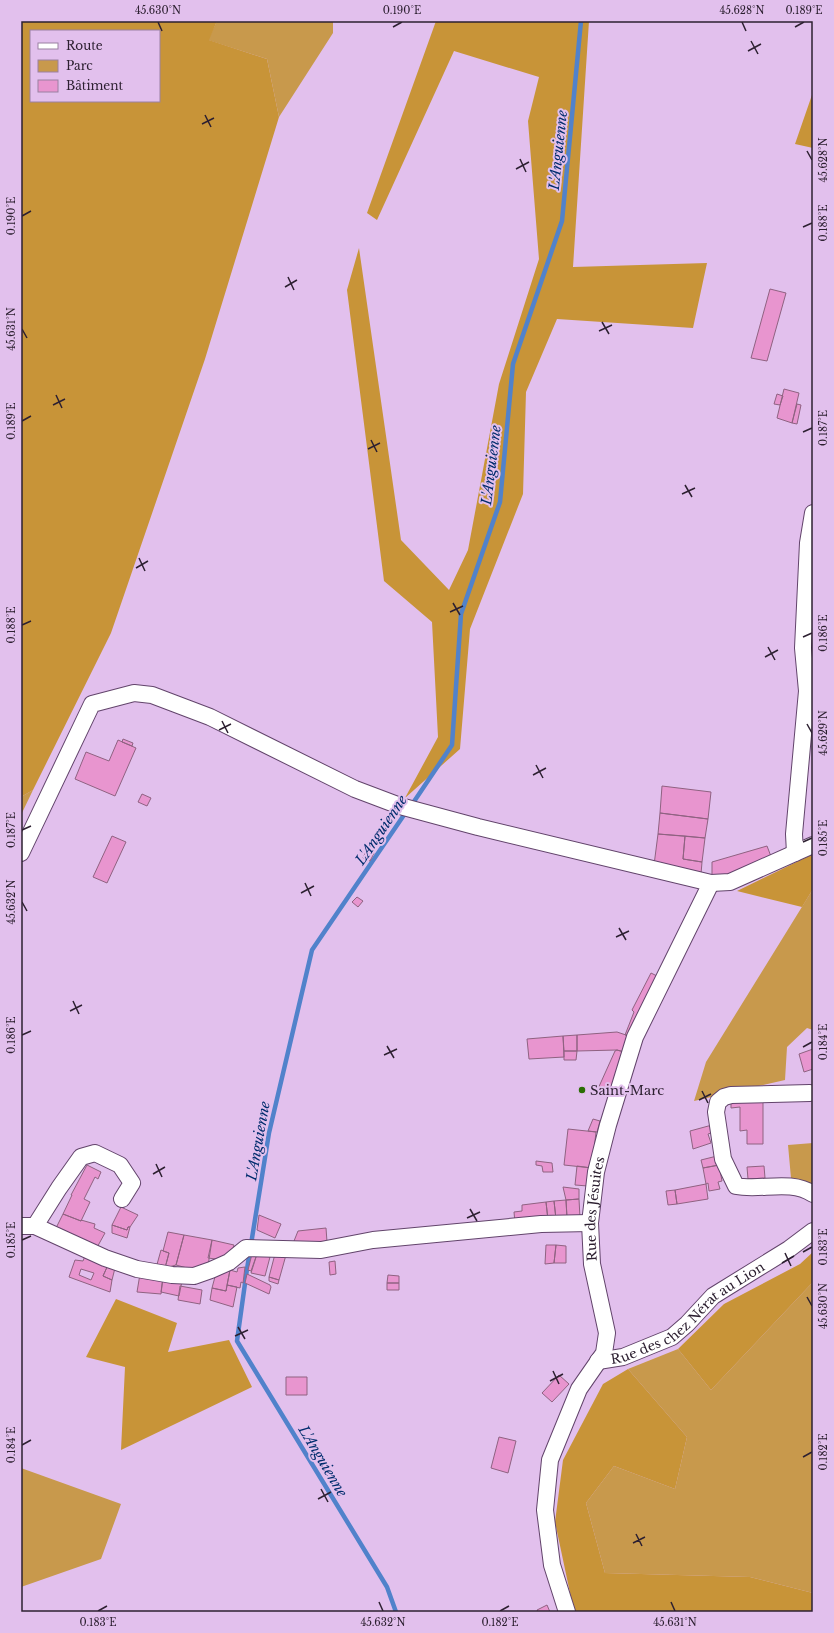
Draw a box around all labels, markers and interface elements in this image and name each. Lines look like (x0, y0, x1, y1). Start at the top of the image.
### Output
text: 45.630°N (135, 4, 181, 17)
text: 0.190°E (383, 4, 421, 17)
text: 45.628°N (719, 4, 765, 17)
text: 0.189°E (785, 4, 823, 17)
legend (30, 30, 160, 102)
text: Route (66, 38, 103, 53)
text: Parc (66, 58, 93, 73)
text: Bâtiment (66, 78, 124, 93)
water label: L'Anguienne (545, 109, 571, 192)
text: 45.628°N (817, 137, 830, 183)
text: 0.190°E (5, 197, 18, 235)
text: 0.188°E (817, 205, 830, 241)
text: 45.631°N (5, 307, 18, 351)
text: 0.189°E (5, 402, 18, 440)
text: 0.187°E (817, 410, 830, 446)
water label: L'Anguienne (477, 424, 505, 507)
text: 0.188°E (5, 607, 18, 643)
text: 0.186°E (817, 614, 830, 652)
text: 45.629°N (817, 710, 830, 756)
water label: L'Anguienne (351, 791, 411, 869)
text: 0.187°E (5, 812, 18, 848)
text: 0.185°E (817, 820, 830, 856)
text: 45.632°N (5, 879, 18, 925)
text: 0.186°E (5, 1016, 18, 1054)
text: 0.184°E (817, 1024, 830, 1060)
place label: Saint-Marc (590, 1082, 664, 1099)
marker: Saint-Marc (577, 1085, 587, 1095)
water label: L'Anguienne (242, 1099, 274, 1183)
street label: Rue des Jésuites (581, 1154, 608, 1262)
text: 0.185°E (5, 1222, 18, 1258)
text: 0.183°E (817, 1229, 830, 1265)
street label: Rue des chez Nérat au Lion (609, 1258, 768, 1367)
text: 45.630°N (817, 1283, 830, 1329)
water label: L'Anguienne (294, 1421, 352, 1501)
text: 0.184°E (5, 1427, 18, 1463)
text: 0.182°E (817, 1434, 830, 1470)
text: 0.183°E (80, 1616, 116, 1629)
text: 45.632°N (360, 1616, 406, 1629)
text: 0.182°E (482, 1616, 518, 1629)
text: 45.631°N (653, 1616, 697, 1629)

